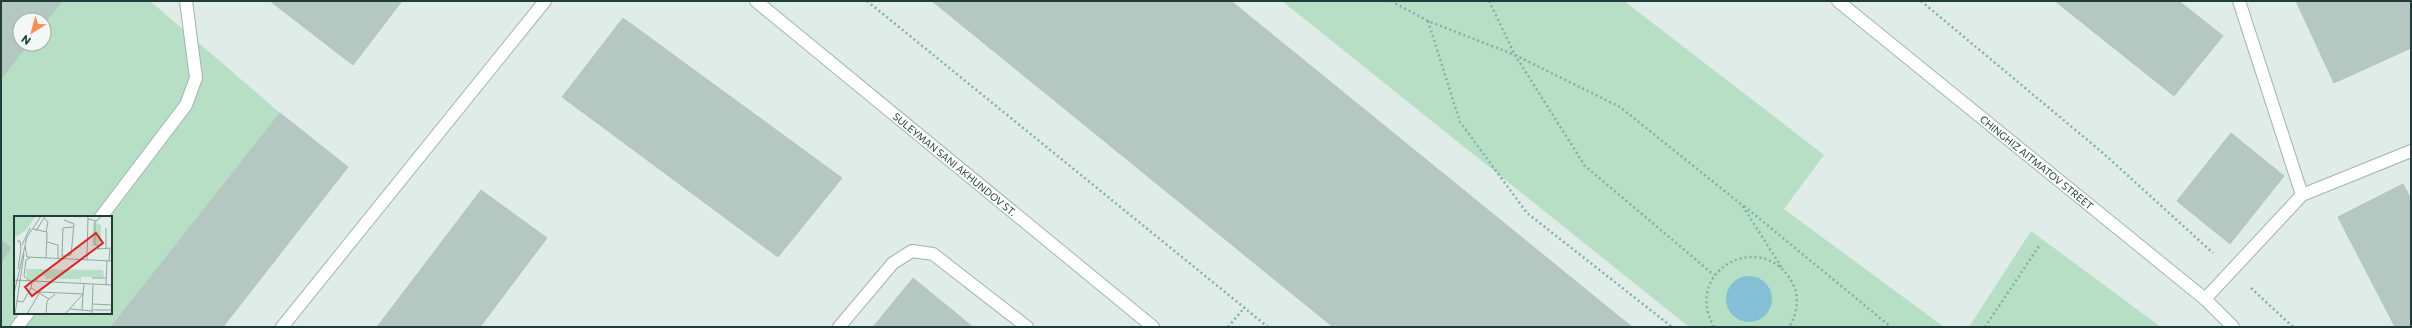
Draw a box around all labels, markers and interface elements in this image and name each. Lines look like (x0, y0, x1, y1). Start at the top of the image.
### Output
north arrow (12, 12, 52, 52)
text: N (18, 33, 33, 48)
street label: SULEYMAN SANI AKHUNDOV ST. (891, 110, 1019, 218)
street label: CHINGHIZ AITMATOV STREET (1978, 113, 2096, 212)
inset map (14, 216, 112, 314)

